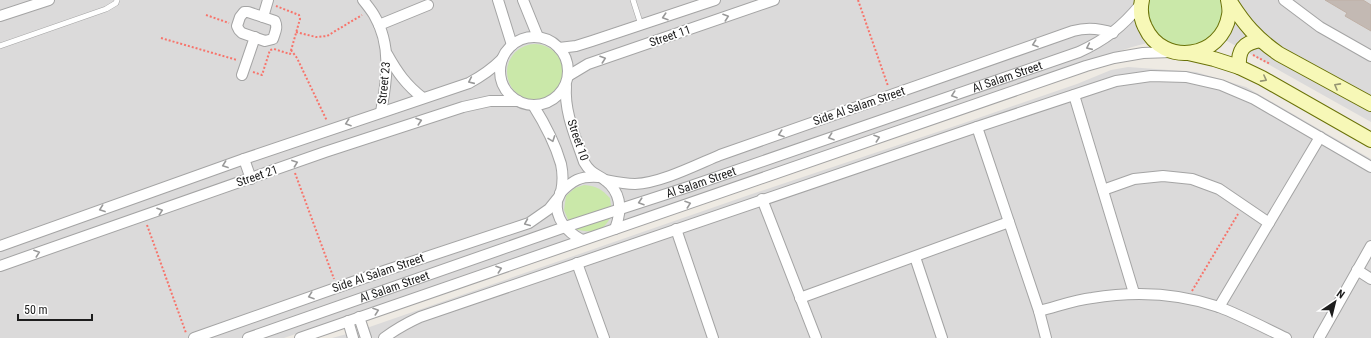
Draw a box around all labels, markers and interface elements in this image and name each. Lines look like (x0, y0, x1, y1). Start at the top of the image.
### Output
one-way arrow (661, 12, 668, 21)
one-way arrow (722, 13, 729, 21)
street label: Street 11 (648, 22, 692, 50)
one-way arrow (1032, 40, 1039, 48)
one-way arrow (1086, 42, 1094, 50)
one-way arrow (599, 55, 606, 64)
street label: Al Salam Street (971, 58, 1044, 95)
street label: Street 23 (375, 61, 393, 105)
one-way arrow (1260, 75, 1267, 82)
one-way arrow (467, 77, 474, 85)
one-way arrow (1334, 83, 1341, 90)
street label: Side Al Salam Street (811, 84, 907, 128)
one-way arrow (950, 90, 957, 99)
one-way arrow (415, 118, 422, 126)
street label: Street 10 (564, 118, 592, 163)
one-way arrow (344, 119, 351, 127)
one-way arrow (777, 129, 784, 137)
one-way arrow (827, 133, 834, 141)
one-way arrow (873, 135, 880, 143)
one-way arrow (547, 136, 555, 143)
one-way arrow (292, 159, 299, 167)
one-way arrow (221, 161, 228, 169)
street label: Street 21 (235, 162, 279, 190)
street label: Al Salam Street (664, 164, 738, 201)
one-way arrow (638, 197, 645, 206)
one-way arrow (684, 200, 691, 208)
one-way arrow (99, 205, 106, 213)
one-way arrow (156, 207, 163, 215)
one-way arrow (523, 218, 530, 226)
one-way arrow (33, 250, 40, 258)
street label: Side Al Salam Street (330, 251, 426, 295)
one-way arrow (495, 265, 502, 274)
street label: Al Salam Street (357, 269, 431, 307)
north arrow (1315, 282, 1355, 322)
text: N (1334, 287, 1347, 302)
one-way arrow (308, 292, 315, 300)
scale bar (18, 296, 92, 322)
text: 50 m (24, 303, 48, 317)
one-way arrow (373, 308, 380, 316)

